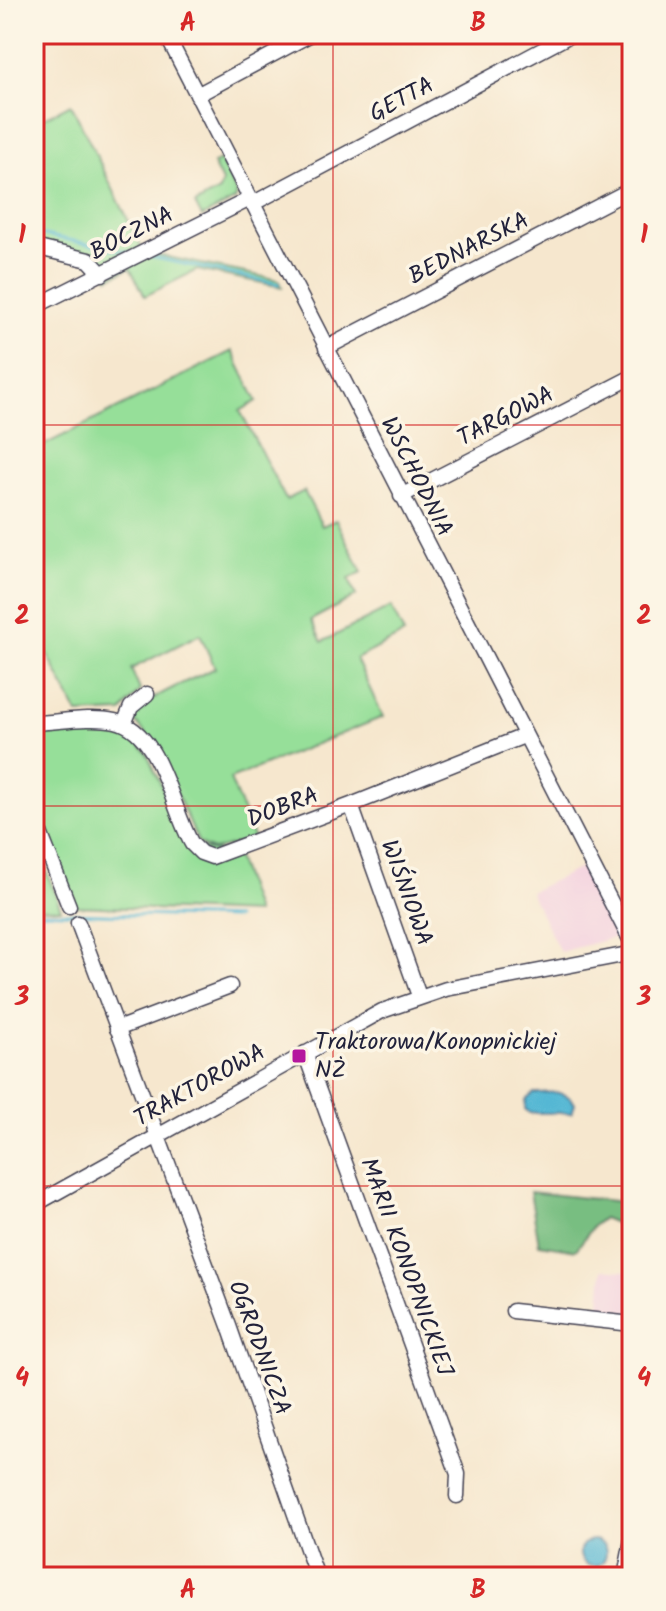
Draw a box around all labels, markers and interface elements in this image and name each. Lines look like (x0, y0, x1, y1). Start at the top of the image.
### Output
text: A (180, 3, 196, 45)
text: B (470, 3, 486, 45)
street label: GETTA (362, 67, 442, 133)
street label: BOCZNA (83, 196, 181, 272)
street label: BEDNARSKA (402, 202, 536, 296)
text: 1 (18, 215, 26, 257)
text: 1 (640, 215, 648, 257)
street label: TARGOWA (451, 376, 561, 458)
street label: WSCHODNIA (369, 410, 463, 544)
text: 2 (14, 596, 30, 638)
text: 2 (636, 596, 652, 638)
street label: DOBRA (241, 777, 325, 839)
street label: WIŚNIOWA (369, 834, 443, 952)
text: 3 (14, 977, 29, 1019)
text: 3 (636, 977, 651, 1019)
place label: Traktorowa/Konopnickiej NŻ (315, 1023, 557, 1090)
street label: TRAKTOROWA (127, 1034, 273, 1138)
marker: Traktorowa/Konopnickiej NŻ (290, 1047, 308, 1065)
street label: MARII KONOPNICKIEJ (348, 1152, 464, 1382)
street label: OGRODNICZA (217, 1275, 301, 1421)
text: 4 (15, 1358, 29, 1400)
text: 4 (637, 1358, 651, 1400)
text: A (180, 1570, 196, 1611)
text: B (470, 1570, 486, 1611)

